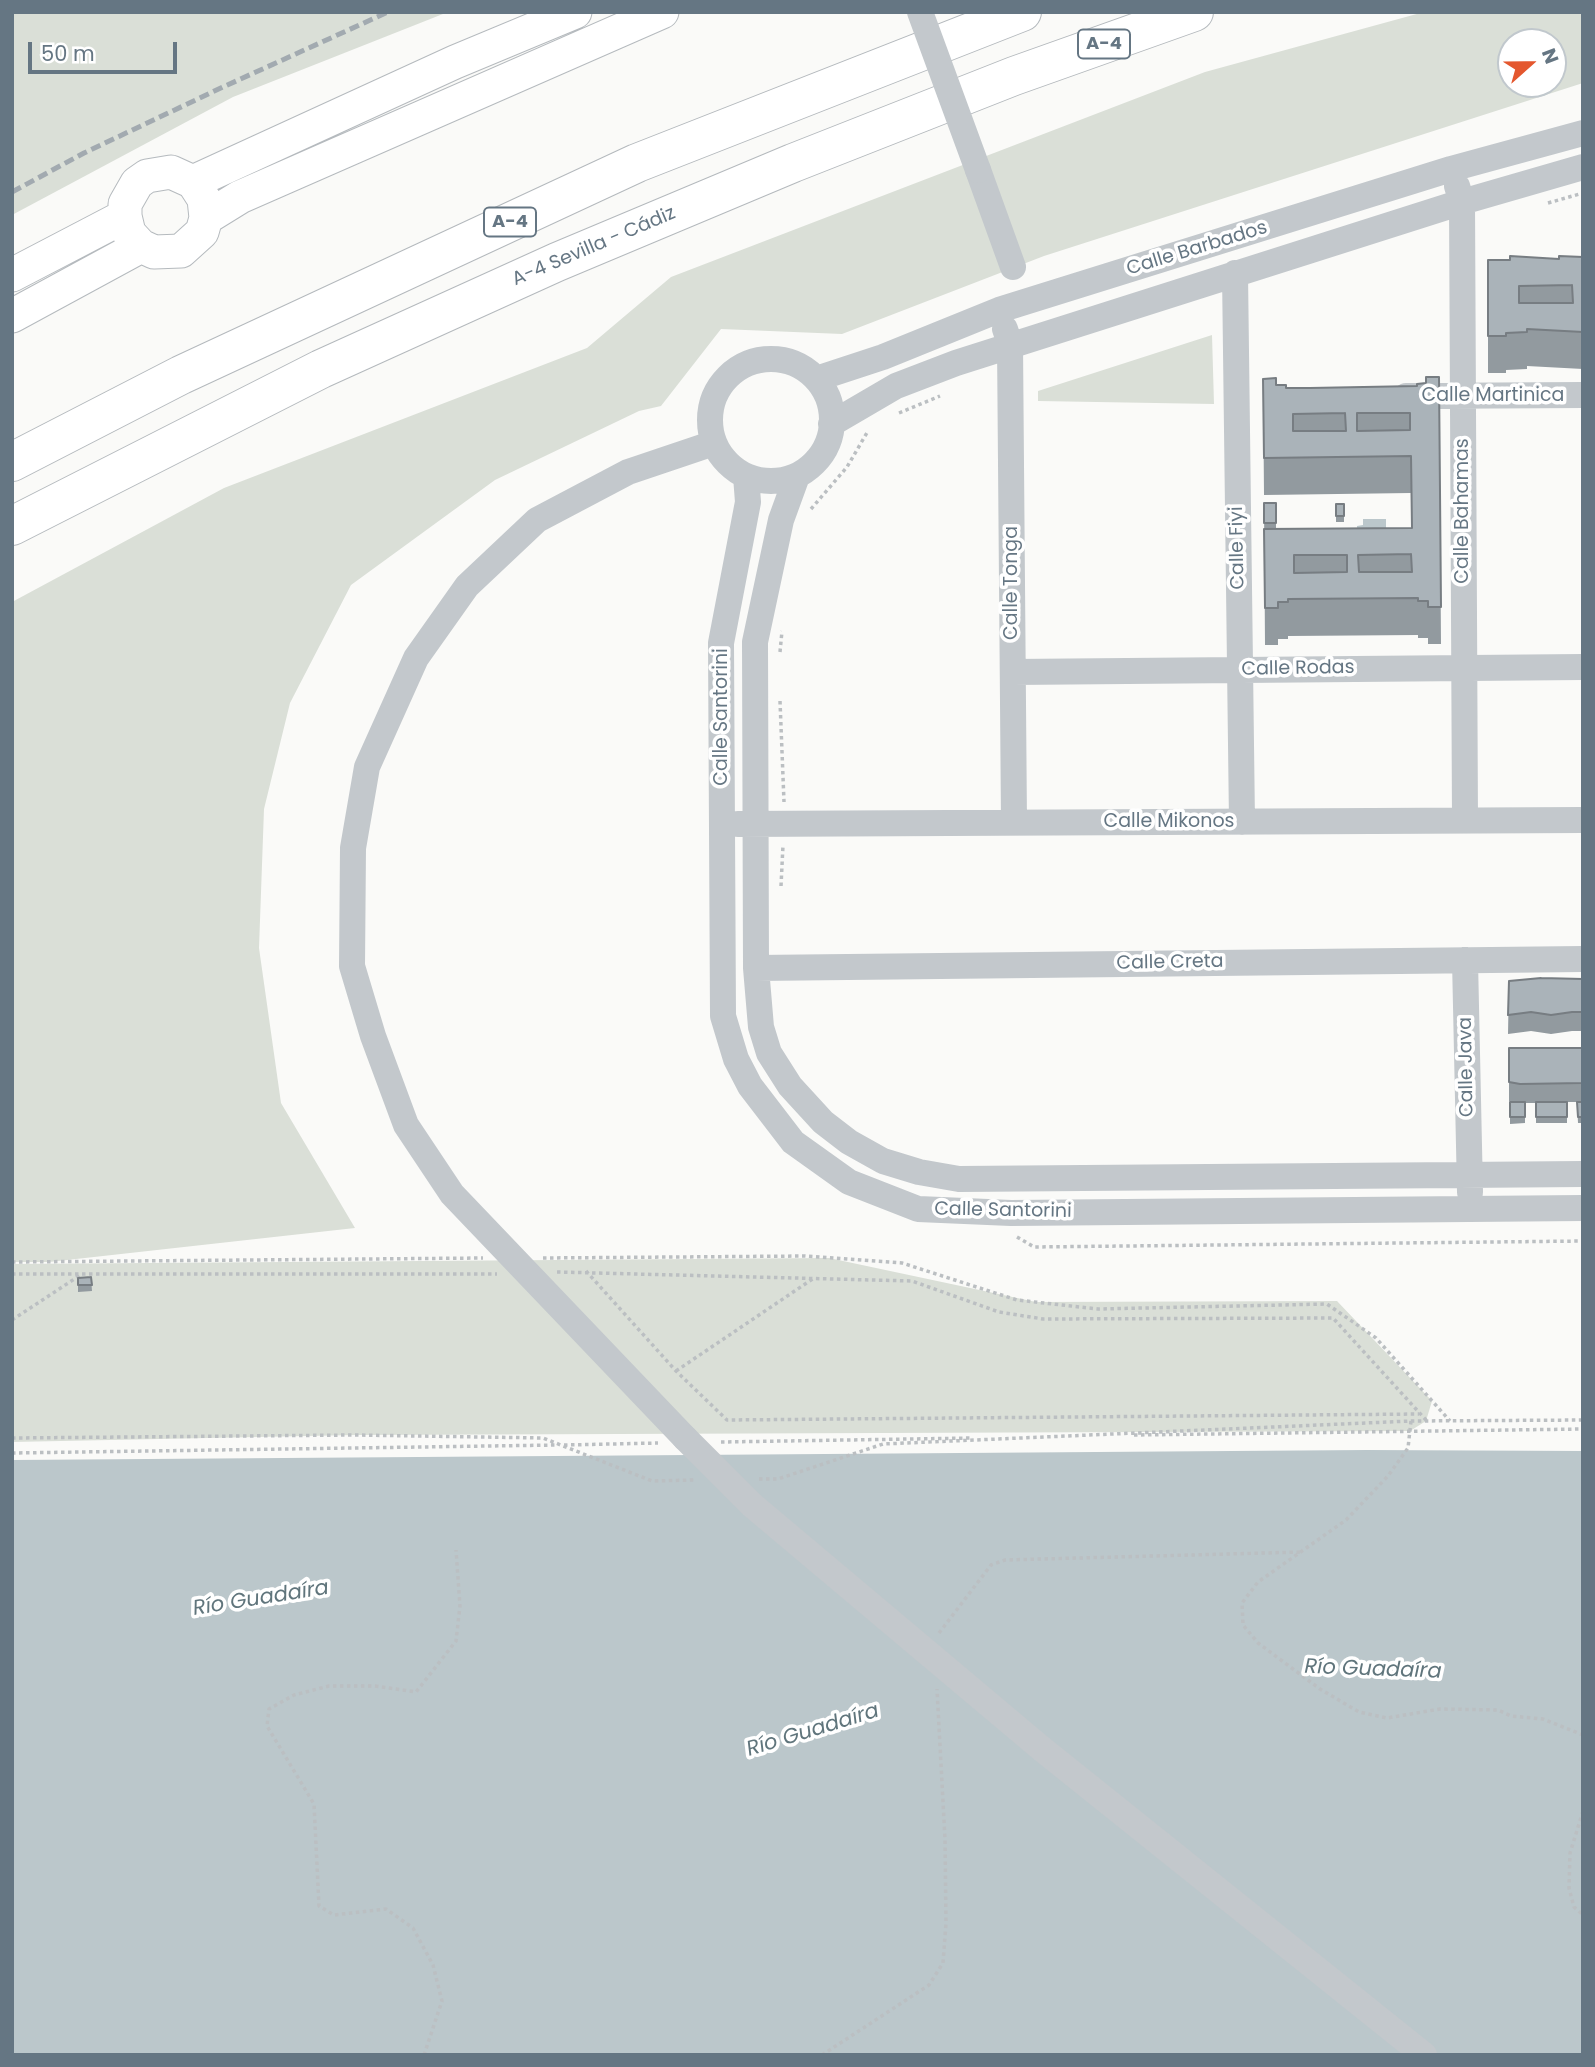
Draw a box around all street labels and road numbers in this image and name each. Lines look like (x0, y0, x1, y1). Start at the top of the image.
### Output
road number: A-4 (1078, 29, 1130, 58)
street label: A-4 Sevilla - Cádiz (509, 202, 679, 292)
road number: A-4 (484, 208, 536, 236)
street label: Calle Barbados (1124, 217, 1270, 281)
street label: Calle Martinica (1422, 385, 1564, 407)
street label: Calle Bahamas (1452, 438, 1474, 584)
street label: Calle Fiyi (1226, 506, 1250, 590)
street label: Calle Tonga (1001, 526, 1023, 640)
street label: Calle Santorini (711, 648, 733, 786)
street label: Calle Rodas (1241, 657, 1355, 681)
street label: Calle Mikonos (1104, 811, 1234, 833)
street label: Calle Creta (1116, 951, 1224, 975)
street label: Calle Java (1455, 1017, 1479, 1117)
street label: Calle Santorini (934, 1198, 1072, 1224)

